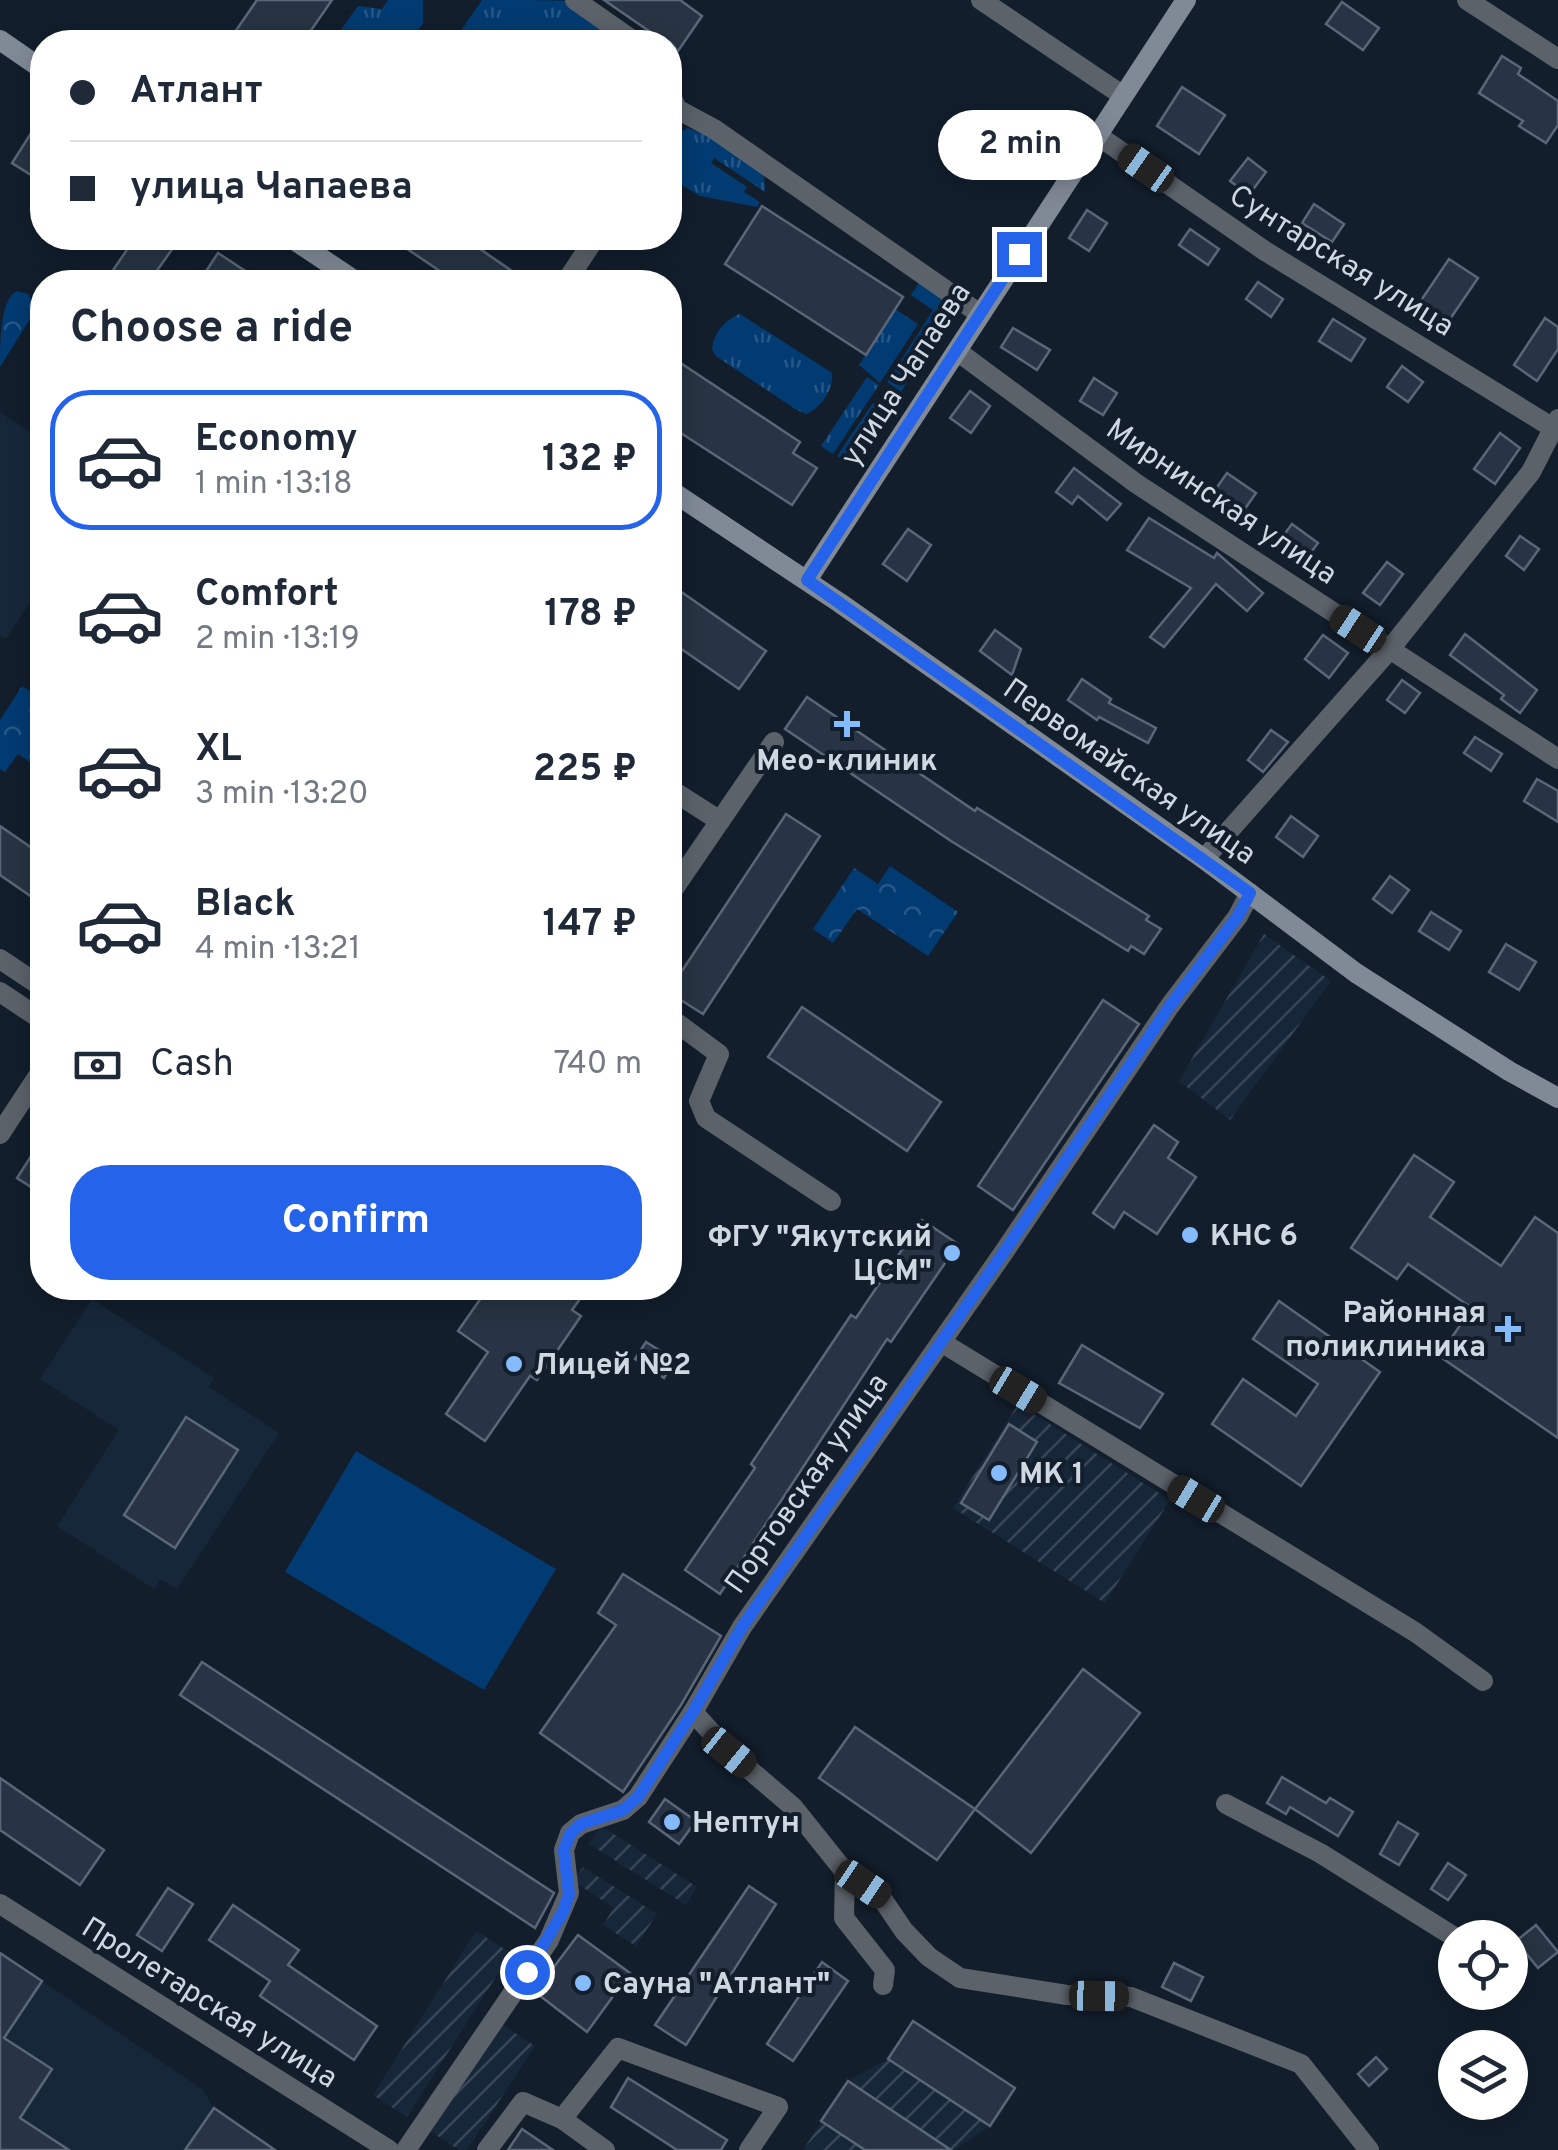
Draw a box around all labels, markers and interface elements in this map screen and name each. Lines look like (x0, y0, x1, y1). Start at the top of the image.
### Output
text: Атлант (130, 68, 263, 117)
callout: 2 min (936, 109, 1102, 179)
text: 2 min (979, 125, 1062, 165)
car (1113, 139, 1179, 197)
text: улица Чапаева (130, 164, 413, 213)
street label: Сунтарская улица (1221, 178, 1460, 346)
route end (997, 232, 1042, 277)
street label: улица Чапаева (834, 277, 980, 474)
text: Choose a ride (70, 301, 353, 358)
street label: Мирнинская улица (1098, 412, 1343, 594)
icon: car (75, 415, 165, 505)
text: Economy (195, 416, 357, 465)
text: 132 ₽ (542, 436, 637, 485)
text: 1 min · 13:18 (195, 465, 353, 505)
icon: car (75, 570, 165, 660)
text: Comfort (195, 571, 339, 620)
text: 178 ₽ (544, 591, 637, 640)
car (1325, 600, 1391, 658)
text: 2 min · 13:19 (195, 620, 360, 660)
street label: Первомайская улица (995, 672, 1262, 874)
marker: Мео-клиник (834, 711, 860, 737)
icon: car (75, 725, 165, 815)
text: XL (195, 726, 242, 775)
place label: Мео-клиник (756, 744, 938, 781)
text: 225 ₽ (533, 746, 637, 795)
text: 3 min · 13:20 (195, 775, 369, 815)
icon: car (75, 880, 165, 970)
text: Black (195, 881, 295, 930)
text: 147 ₽ (542, 901, 637, 950)
text: 4 min · 13:21 (195, 930, 361, 970)
icon: cash (70, 1038, 125, 1093)
text: Cash (150, 1041, 234, 1090)
text: 740 m (553, 1045, 642, 1085)
button: Confirm (70, 1165, 642, 1280)
place label: КНС 6 (1210, 1219, 1298, 1256)
place label: ФГУ "Якутский ЦСМ" (708, 1220, 932, 1291)
marker: КНС 6 (1179, 1224, 1201, 1246)
marker: ФГУ "Якутский ЦСМ" (941, 1242, 963, 1264)
place label: Районная поликлиника (1285, 1296, 1486, 1367)
marker: Районная поликлиника (1495, 1316, 1521, 1342)
place label: Лицей №2 (534, 1348, 691, 1385)
marker: Лицей №2 (503, 1353, 525, 1375)
car (985, 1362, 1051, 1418)
street label: Портовская улица (718, 1367, 898, 1602)
place label: МК 1 (1019, 1457, 1084, 1494)
marker: МК 1 (988, 1462, 1010, 1484)
car (1163, 1471, 1229, 1527)
car (696, 1721, 762, 1783)
place label: Нептун (692, 1806, 800, 1843)
marker: Нептун (661, 1811, 683, 1833)
car (830, 1855, 896, 1913)
street label: Пролетарская улица (74, 1910, 343, 2098)
map controls (1438, 1920, 1528, 2120)
button: locate (1438, 1920, 1528, 2010)
route start (505, 1950, 550, 1995)
place label: Сауна "Атлант" (603, 1967, 830, 2004)
marker: Сауна "Атлант" (572, 1972, 594, 1994)
car (1069, 1980, 1129, 2012)
button: layers (1438, 2030, 1528, 2120)

